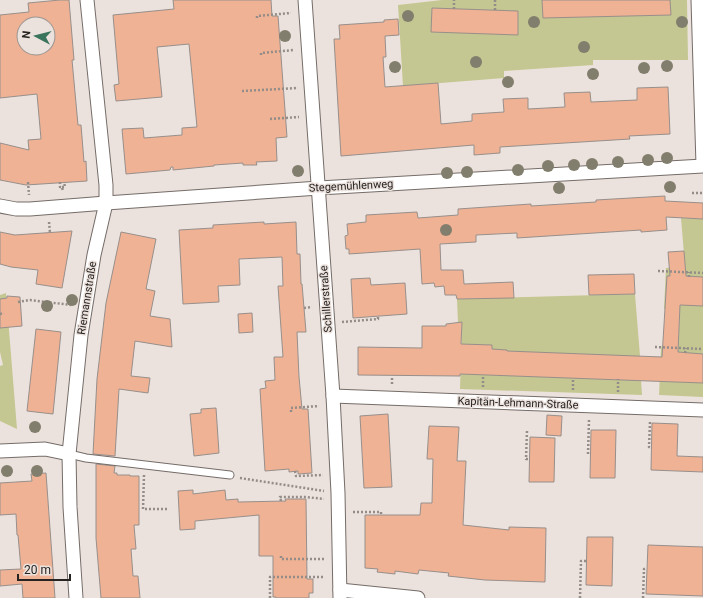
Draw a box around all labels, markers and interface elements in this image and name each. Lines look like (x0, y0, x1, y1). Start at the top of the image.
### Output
north arrow (16, 16, 56, 56)
text: N (20, 30, 34, 39)
street label: Stegemühlenweg (308, 177, 394, 195)
street label: Riemannstraße (75, 260, 99, 336)
street label: Schillerstraße (317, 265, 335, 333)
street label: Kapitän-Lehmann-Straße (457, 394, 579, 412)
scale bar (18, 556, 70, 582)
text: 20 m (24, 563, 51, 577)

